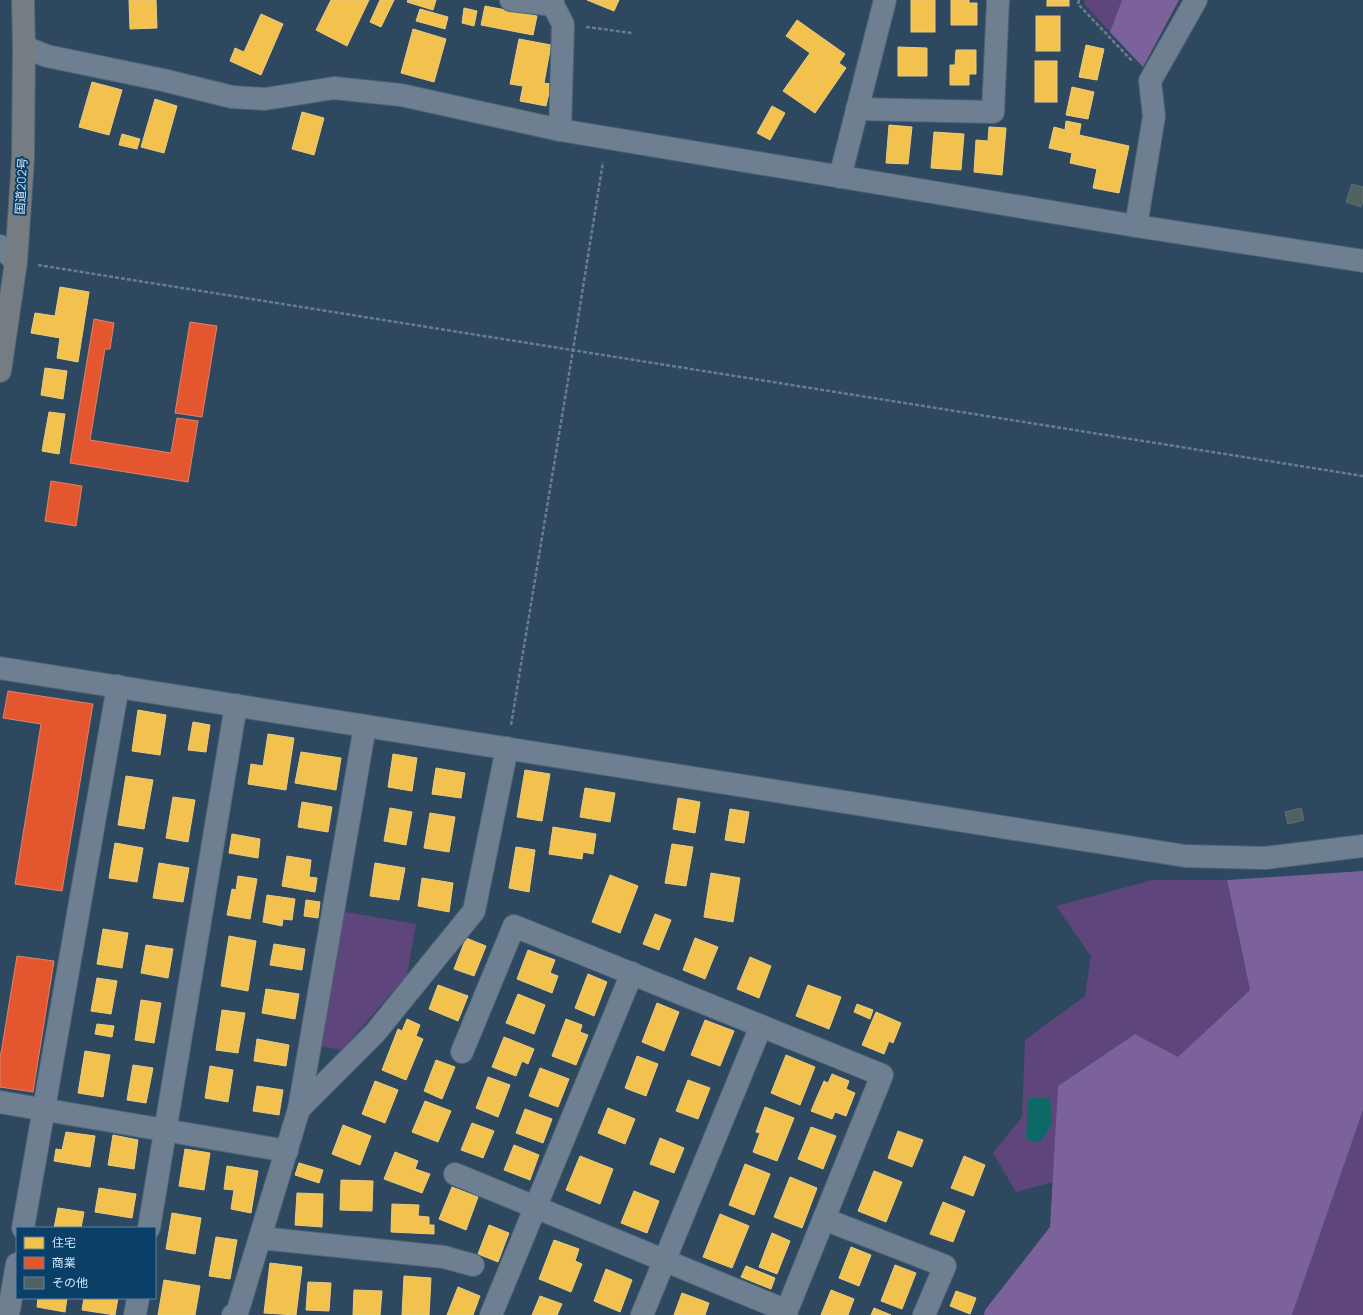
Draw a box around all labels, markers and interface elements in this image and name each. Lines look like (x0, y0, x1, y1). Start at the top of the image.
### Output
street label: 国道202号 (11, 157, 31, 215)
legend (16, 1227, 156, 1299)
text: 住宅 (52, 1234, 76, 1251)
text: 商業 (52, 1254, 76, 1271)
text: その他 (52, 1274, 88, 1291)

